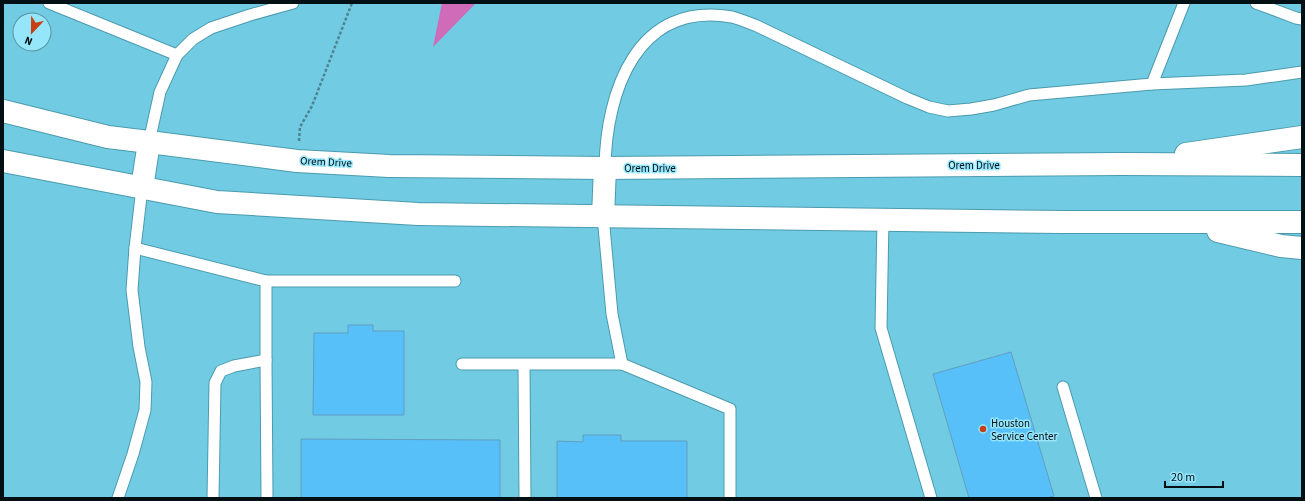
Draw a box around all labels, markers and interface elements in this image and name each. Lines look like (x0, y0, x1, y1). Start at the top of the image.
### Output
north arrow (12, 12, 52, 52)
text: N (22, 32, 35, 49)
street label: Orem Drive (300, 153, 353, 171)
street label: Orem Drive (948, 158, 1000, 173)
street label: Orem Drive (624, 161, 676, 176)
place label: Houston Service Center (991, 416, 1057, 444)
marker: Houston Service Center (978, 424, 988, 434)
scale bar (1165, 463, 1223, 489)
text: 20 m (1171, 469, 1195, 486)

